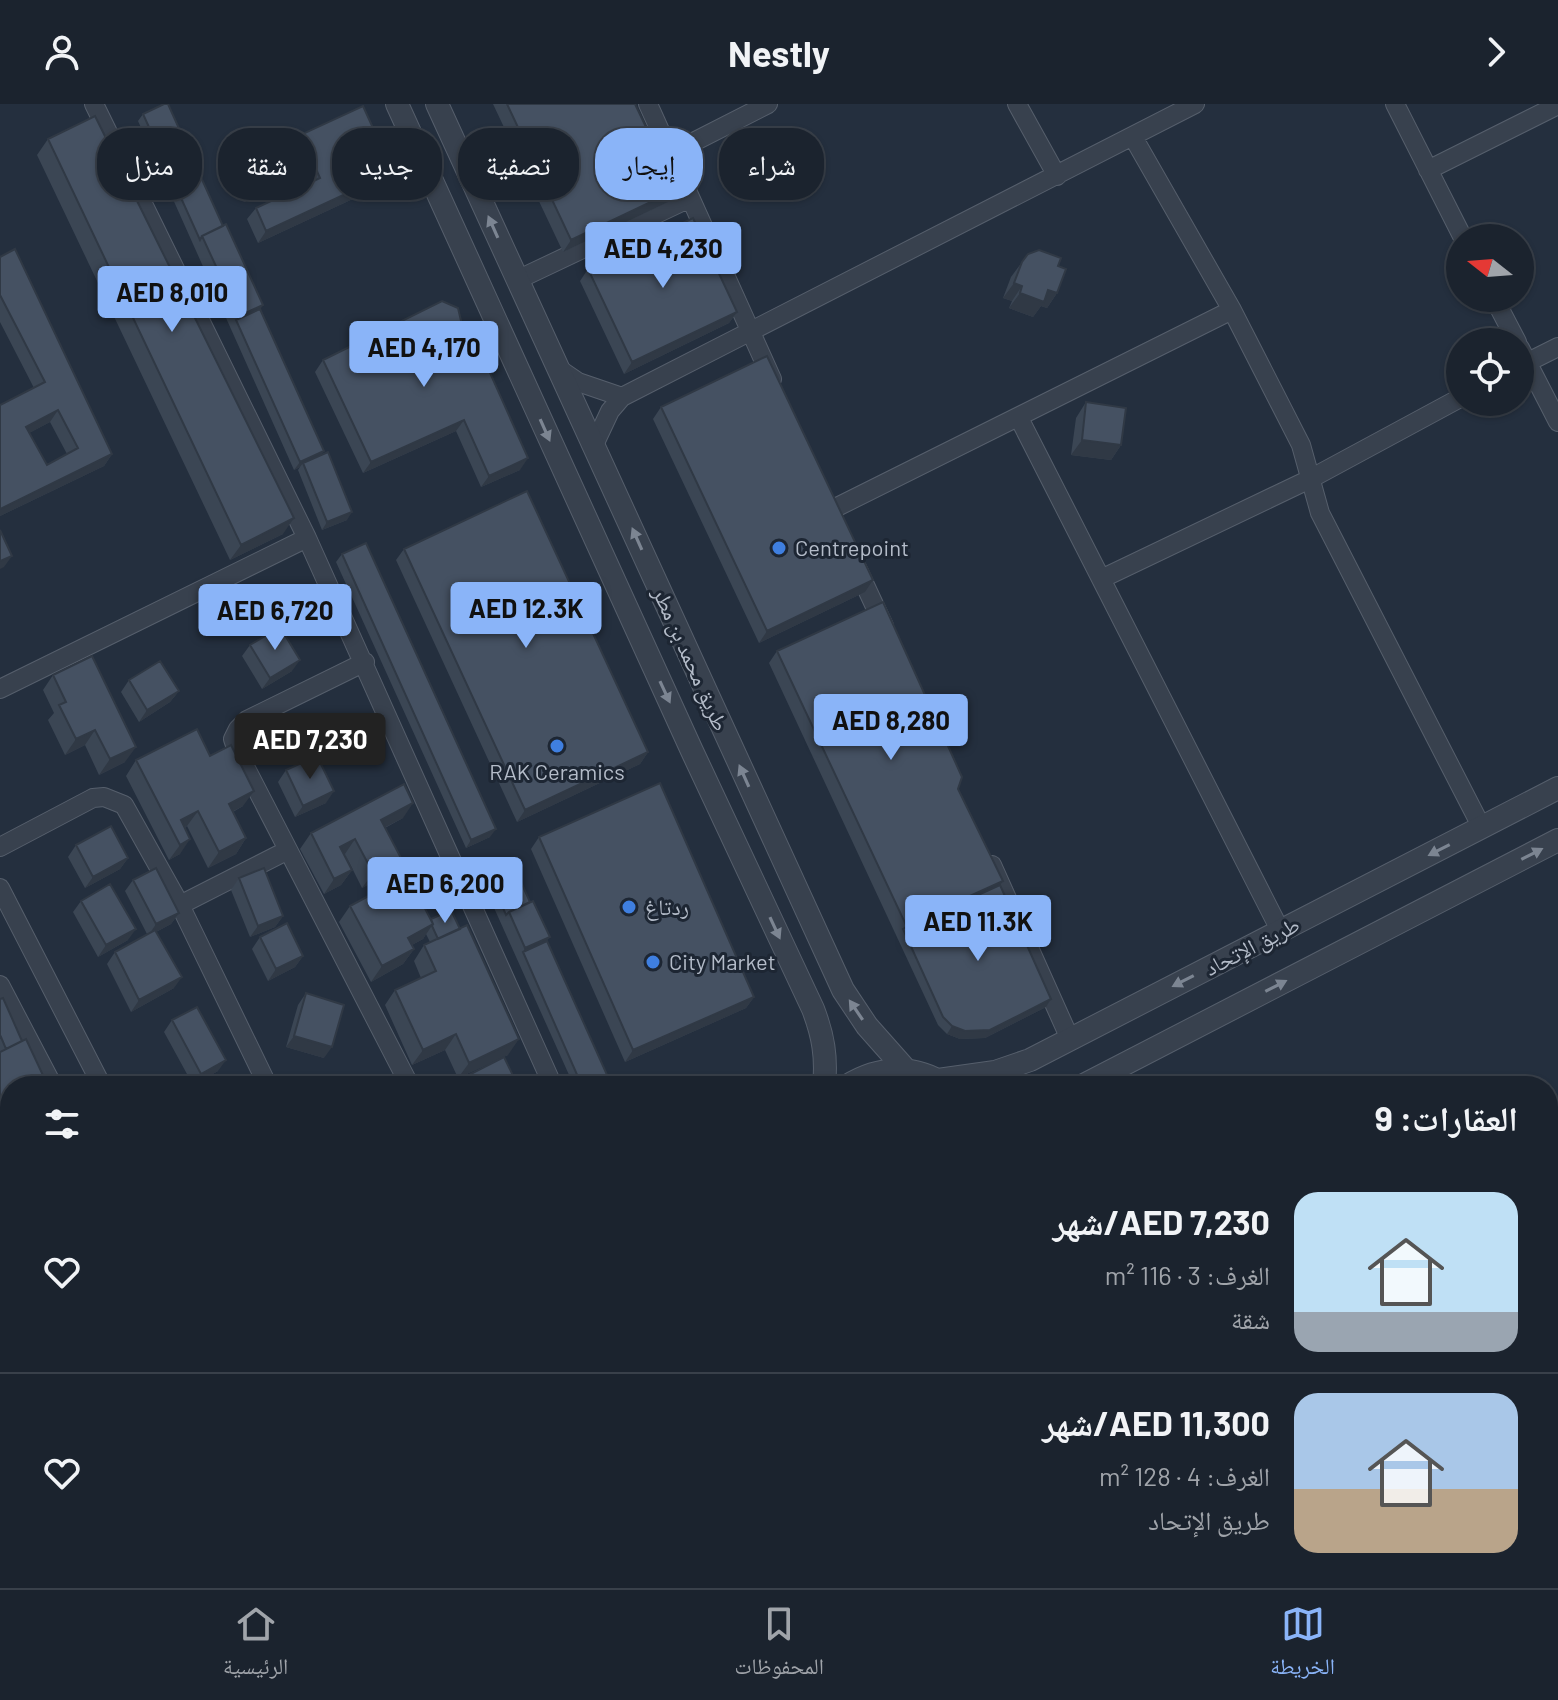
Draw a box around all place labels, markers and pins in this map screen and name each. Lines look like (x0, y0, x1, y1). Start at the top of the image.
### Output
pin: AED 4,230 (571, 222, 755, 290)
pin: AED 8,010 (80, 266, 264, 334)
pin: AED 4,170 (332, 321, 516, 389)
place label: Centrepoint (795, 534, 909, 560)
marker: Centrepoint (770, 539, 788, 557)
pin: AED 12.3K (434, 582, 618, 650)
pin: AED 6,720 (183, 584, 367, 652)
pin: AED 8,280 (799, 694, 983, 762)
pin: AED 7,230 (218, 713, 402, 781)
marker: RAK Ceramics (548, 737, 566, 755)
place label: RAK Ceramics (489, 758, 625, 784)
pin: AED 6,200 (353, 857, 537, 925)
place label: ردتاغ (645, 893, 689, 921)
pin: AED 11.3K (886, 895, 1070, 963)
marker: ردتاغ (620, 898, 638, 916)
place label: City Market (669, 948, 776, 974)
marker: City Market (644, 953, 662, 971)

